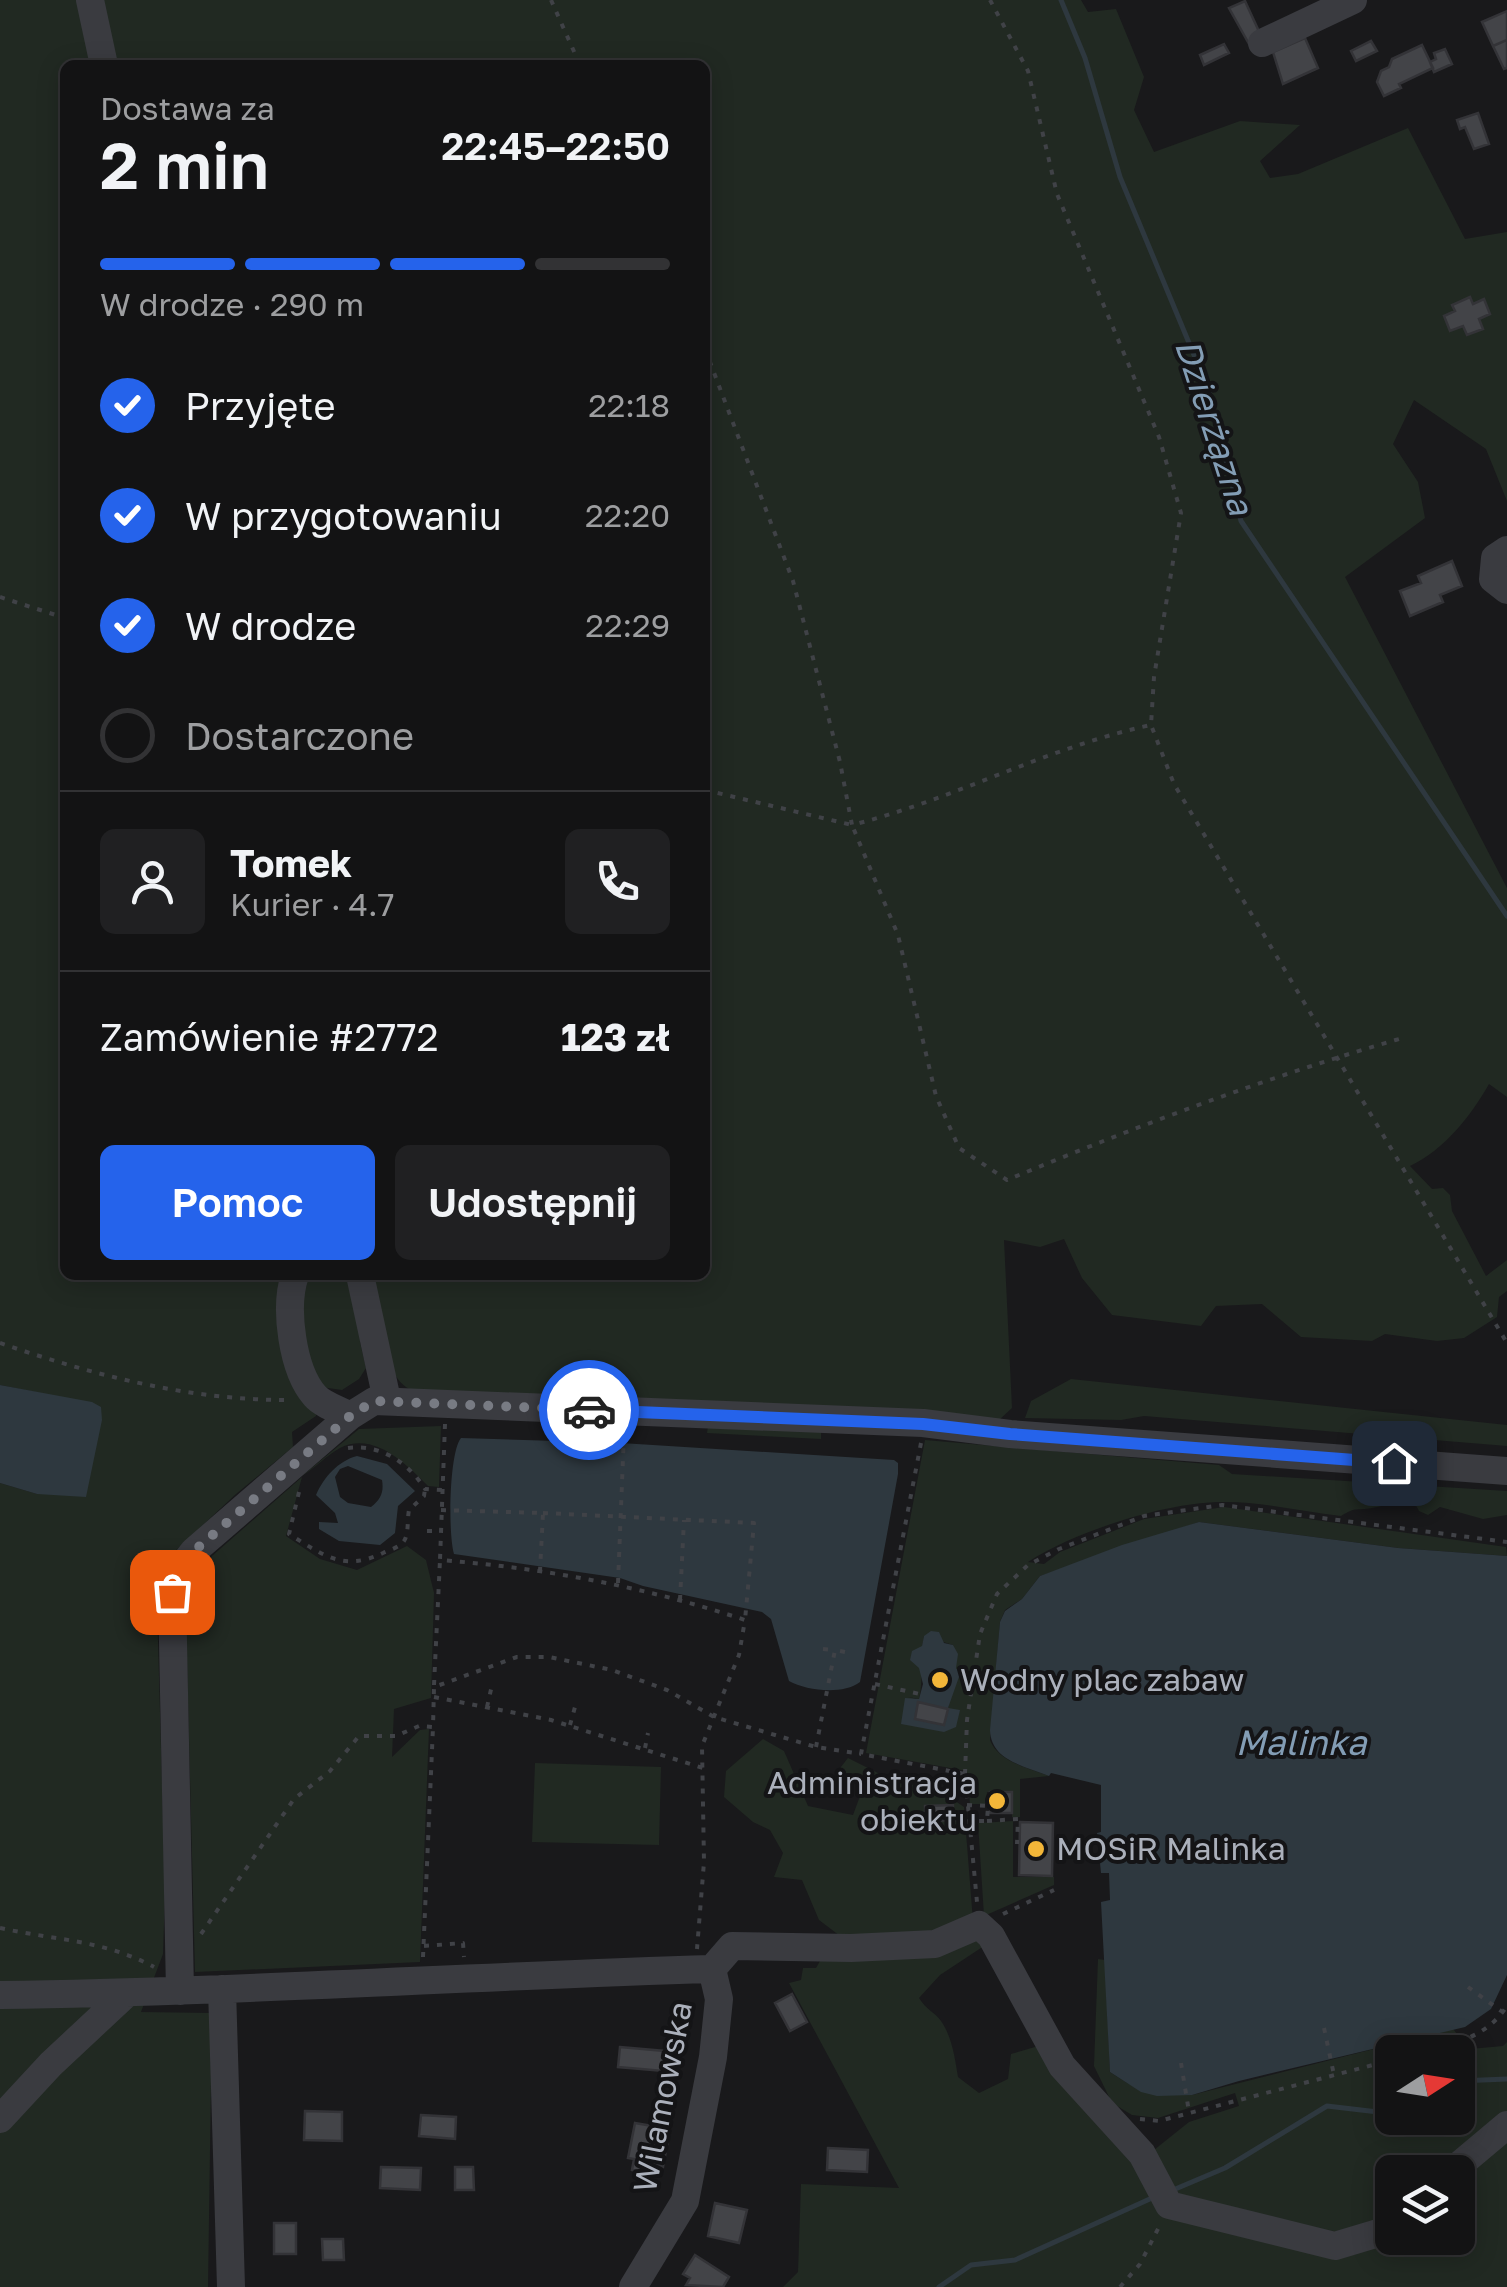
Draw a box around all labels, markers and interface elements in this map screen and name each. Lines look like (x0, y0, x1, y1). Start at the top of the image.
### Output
text: Dostawa za (100, 89, 275, 127)
text: 22:45–22:50 (442, 123, 670, 168)
text: 2 min (100, 125, 269, 203)
text: W drodze · 290 m (100, 285, 364, 323)
water label: Dzierżązna (1167, 334, 1263, 521)
icon: check (100, 378, 155, 433)
text: Przyjęte (185, 383, 336, 428)
text: 22:18 (588, 386, 670, 424)
icon: check (100, 488, 155, 543)
text: W przygotowaniu (185, 493, 502, 538)
text: 22:20 (585, 496, 670, 534)
icon: check (100, 598, 155, 653)
text: W drodze (185, 603, 356, 648)
text: 22:29 (585, 606, 670, 644)
text: Dostarczone (185, 713, 414, 758)
button: person (100, 829, 205, 934)
button: phone (565, 829, 670, 934)
text: Tomek (230, 840, 352, 885)
text: Kurier · 4.7 (230, 885, 395, 923)
text: Zamówienie #2772 (100, 1014, 439, 1059)
text: 123 zł (561, 1014, 670, 1059)
button: Pomoc (100, 1145, 375, 1260)
button: Udostępnij (395, 1145, 670, 1260)
courier (539, 1360, 639, 1460)
icon: car (562, 1383, 617, 1438)
pin (1352, 1421, 1437, 1506)
icon: home (1367, 1436, 1422, 1491)
pin (130, 1550, 215, 1635)
icon: bag (145, 1565, 200, 1620)
place label: Wodny plac zabaw (960, 1660, 1244, 1698)
marker: Wodny plac zabaw (929, 1669, 951, 1691)
water label: Malinka (1235, 1721, 1368, 1763)
place label: Administracja obiektu (767, 1763, 977, 1838)
marker: Administracja obiektu (986, 1790, 1008, 1812)
place label: MOSiR Malinka (1056, 1829, 1286, 1867)
marker: MOSiR Malinka (1025, 1838, 1047, 1860)
street label: Wilamowska (625, 1998, 699, 2195)
north arrow (1375, 2035, 1475, 2135)
map controls (1375, 2035, 1475, 2255)
button: layers (1375, 2155, 1475, 2255)

